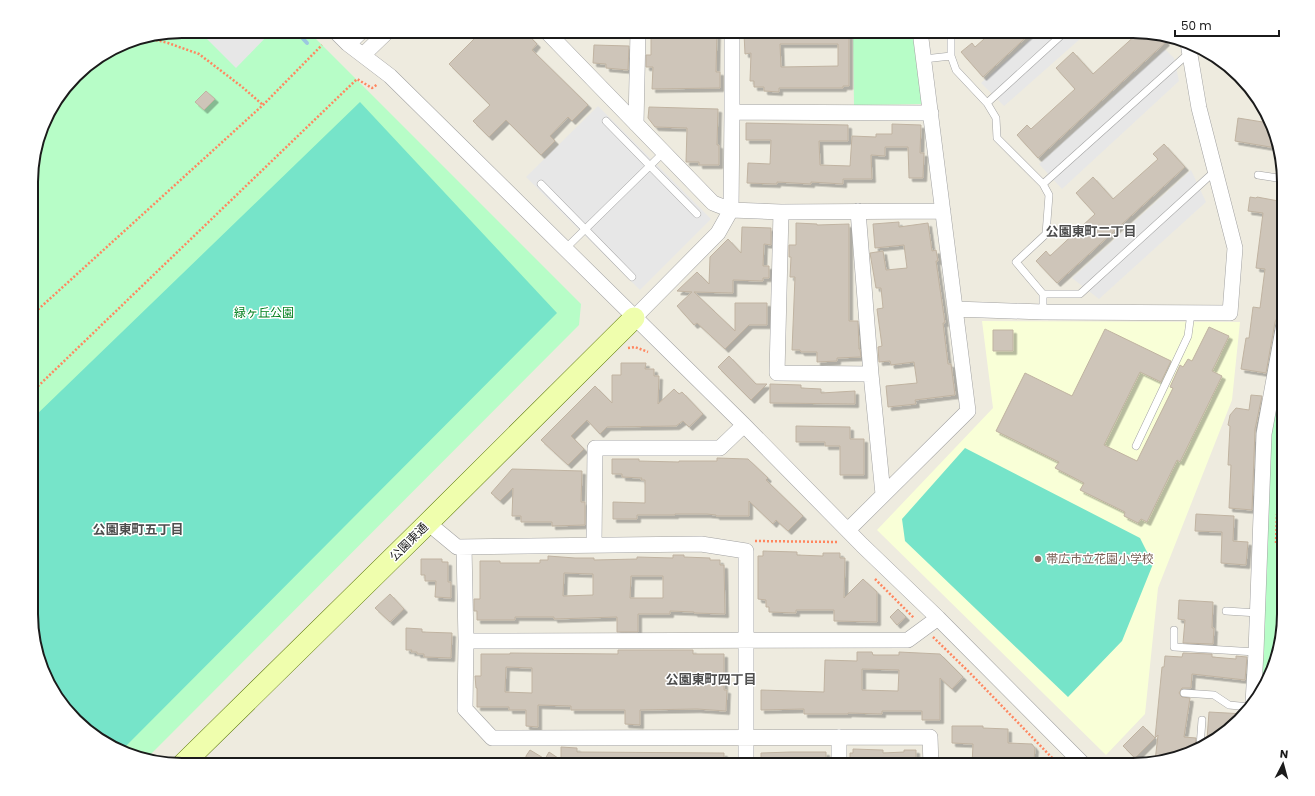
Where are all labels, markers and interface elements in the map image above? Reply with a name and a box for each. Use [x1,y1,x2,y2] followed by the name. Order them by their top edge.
[1175,12,1279,38] scale bar
[1181,17,1212,34] text: 50 m
[1045,222,1137,241] district label: 公園東町二丁目
[234,304,294,321] park label: 緑ヶ丘公園
[386,519,432,565] street label: 公園東通
[92,520,184,539] district label: 公園東町五丁目
[1046,550,1154,567] place label: 帯広市立花園小学校
[1033,554,1043,564] marker: 帯広市立花園小学校
[665,670,757,689] district label: 公園東町四丁目
[1263,744,1303,784] north arrow
[1279,746,1289,762] text: N

